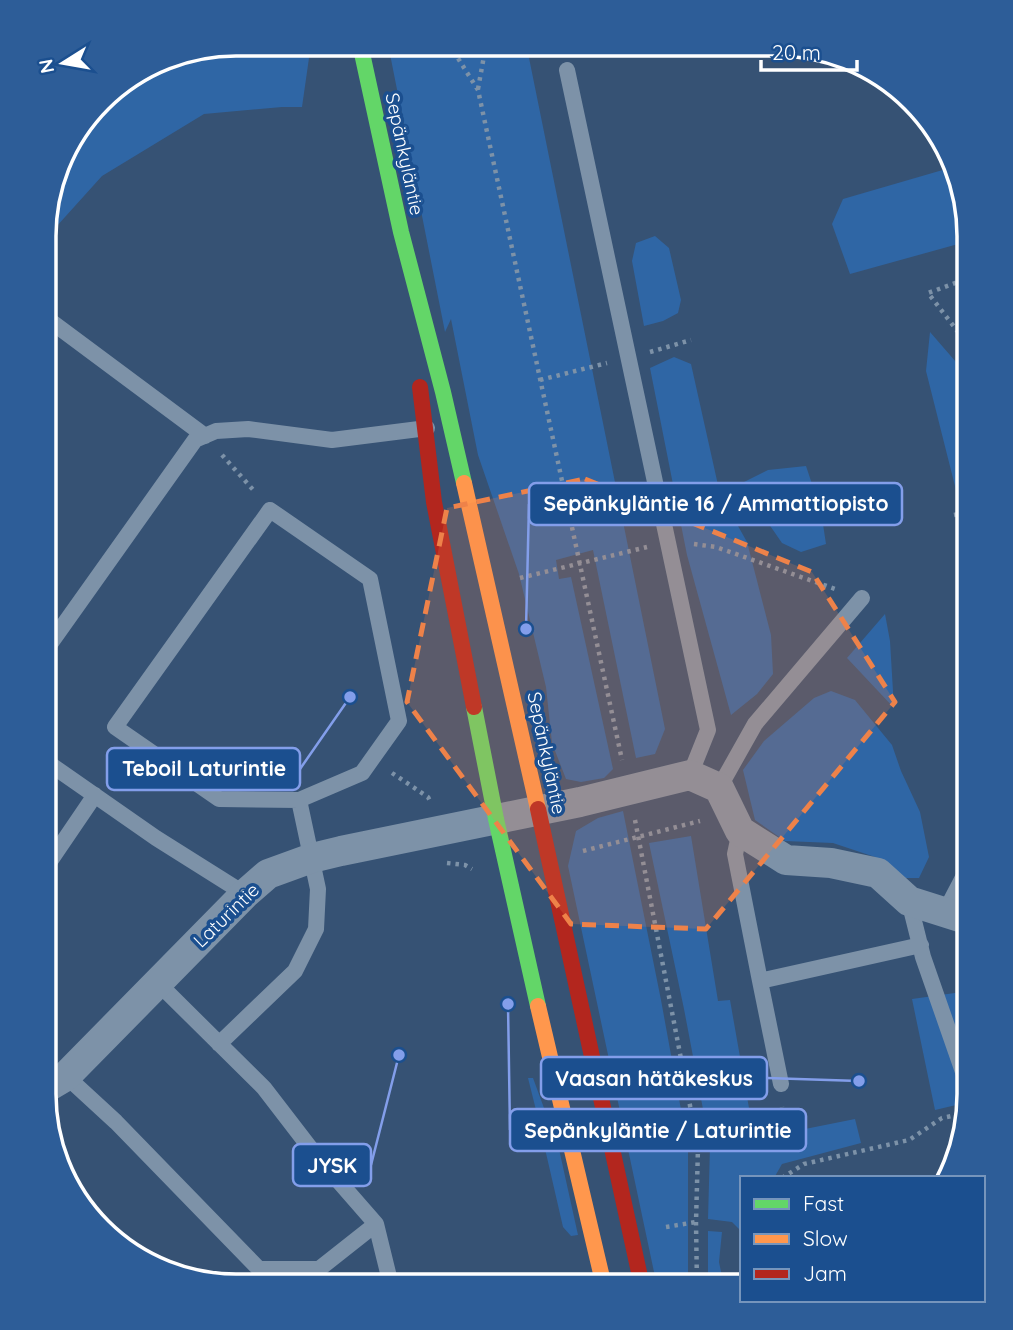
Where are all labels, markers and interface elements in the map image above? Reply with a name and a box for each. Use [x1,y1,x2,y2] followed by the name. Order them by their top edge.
[28,28,98,98] north arrow
[761,28,857,72] scale bar
[772,39,821,65] text: 20 m
[33,57,59,75] text: N
[380,91,430,217] street label: Sepänkyläntie
[529,483,902,525] callout: Sepänkyläntie 16 / Ammattiopisto
[543,490,889,516] text: Sepänkyläntie 16 / Ammattiopisto
[522,690,572,816] street label: Sepänkyläntie
[107,748,300,790] callout: Teboil Laturintie
[122,755,286,781] text: Teboil Laturintie
[188,878,264,952] street label: Laturintie
[541,1057,767,1099] callout: Vaasan hätäkeskus
[555,1065,753,1091] text: Vaasan hätäkeskus
[510,1109,806,1151] callout: Sepänkyläntie / Laturintie
[524,1117,792,1143] text: Sepänkyläntie / Laturintie
[293,1144,371,1186] callout: JYSK
[307,1152,357,1178] text: JYSK
[740,1176,985,1302] legend
[803,1190,844,1216] text: Fast
[803,1225,848,1251] text: Slow
[803,1260,847,1286] text: Jam

